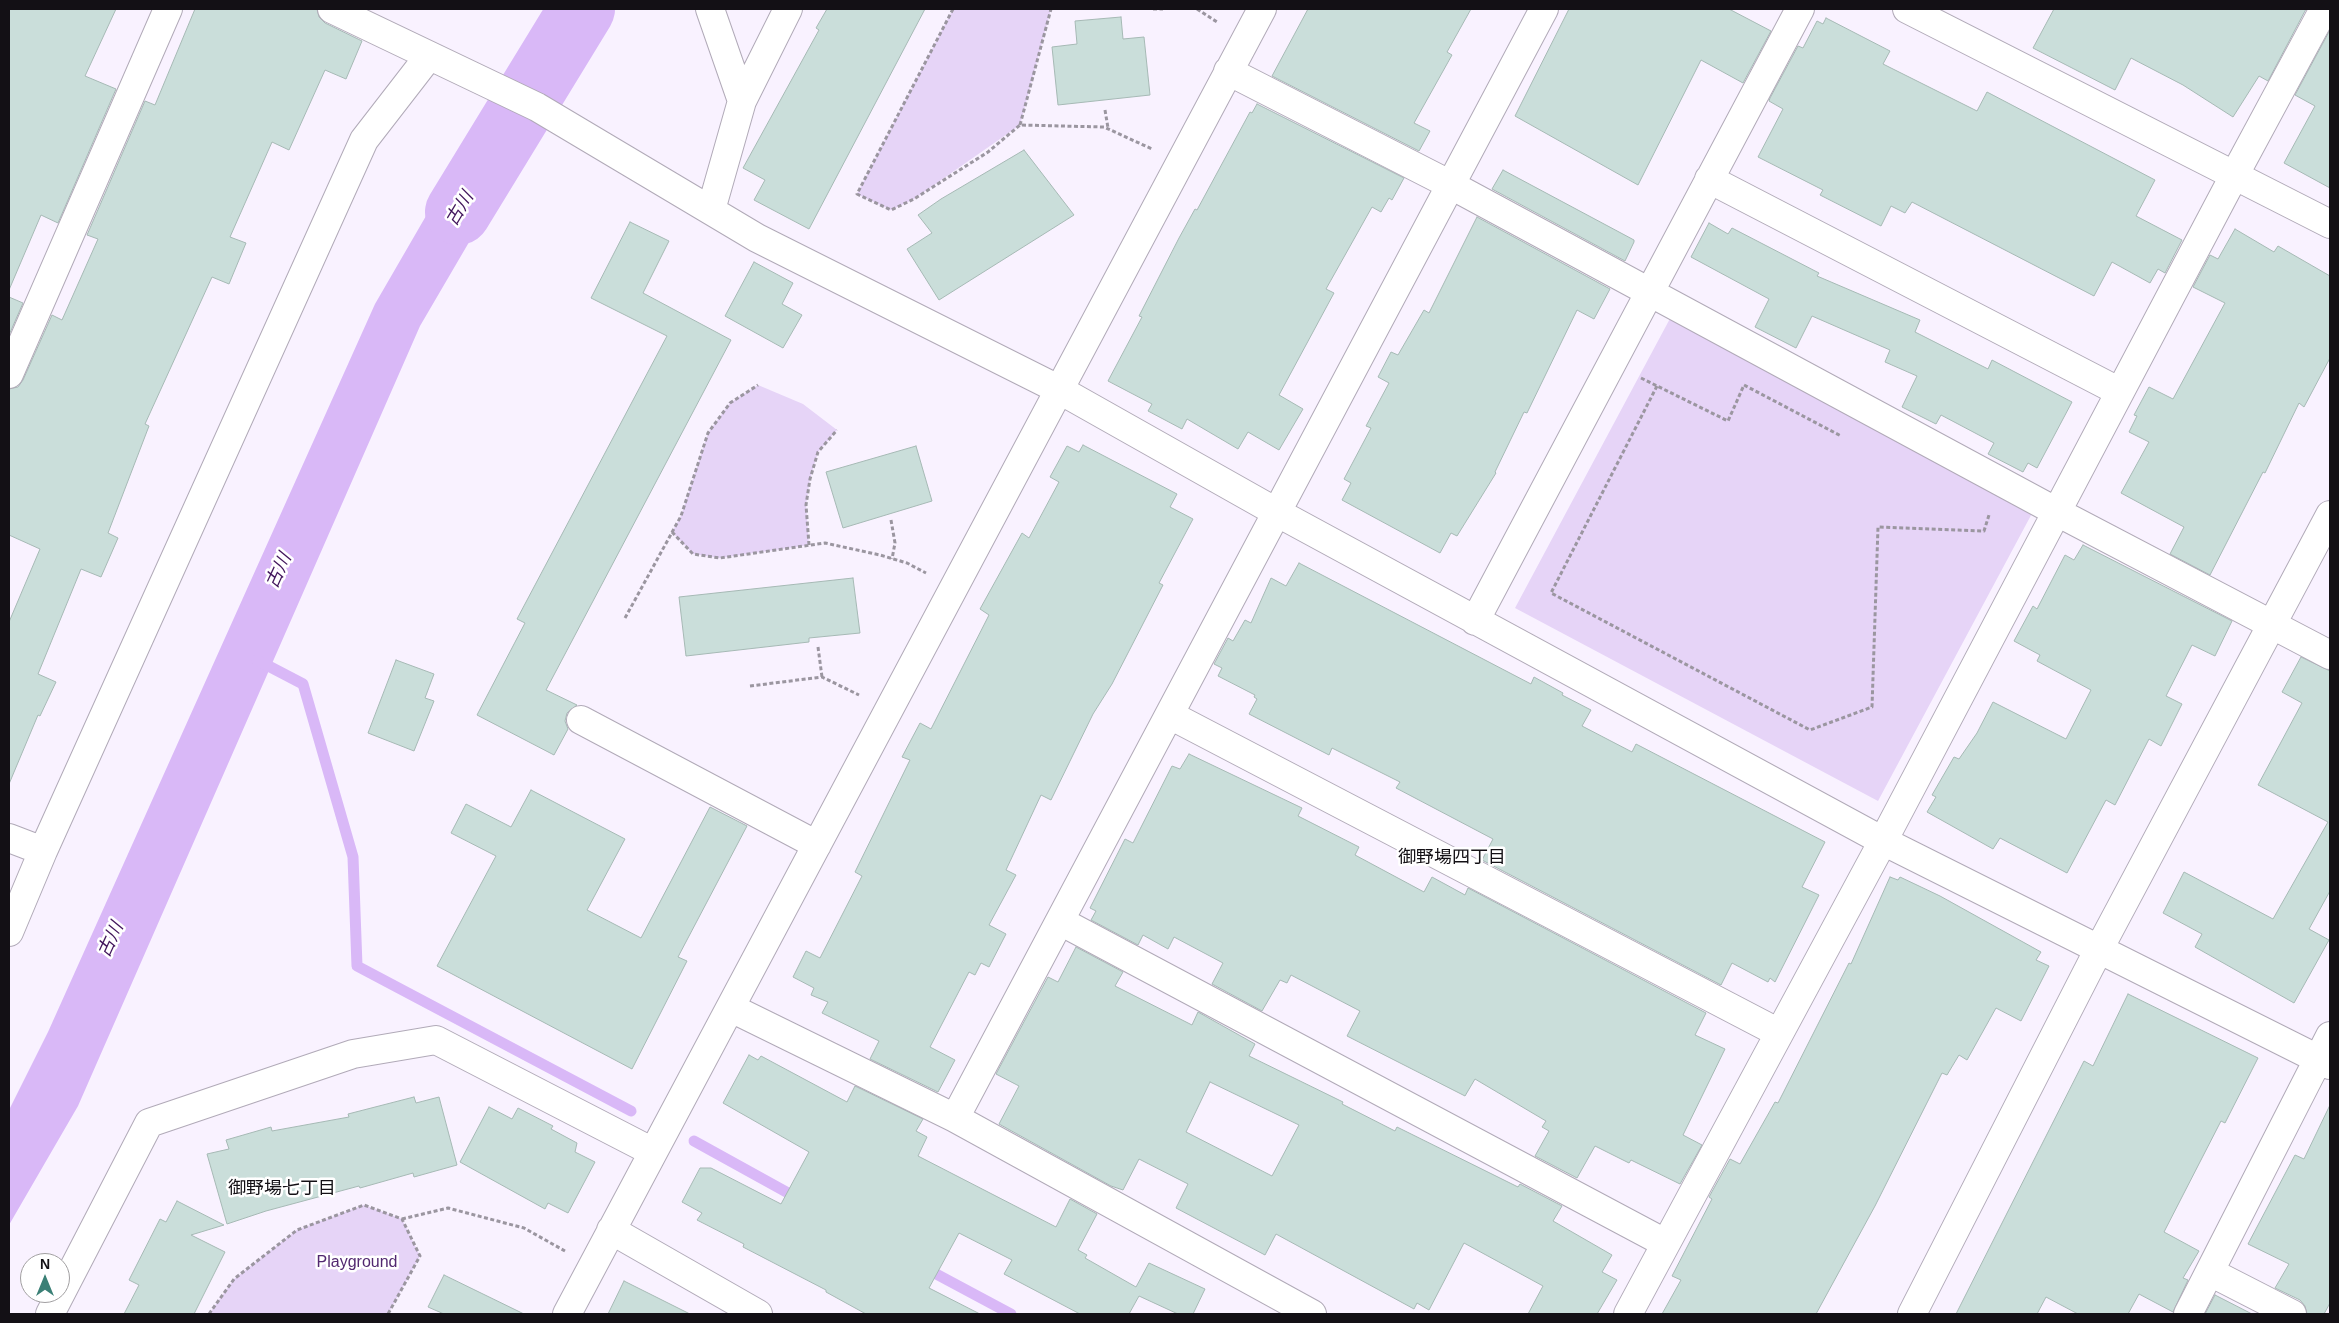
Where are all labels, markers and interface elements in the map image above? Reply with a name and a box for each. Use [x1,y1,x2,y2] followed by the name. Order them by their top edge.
[441,188,479,230] water label: 古川
[262,550,296,592] water label: 古川
[1398,847,1506,869] district label: 御野場四丁目
[94,919,128,961] water label: 古川
[228,1178,336,1200] district label: 御野場七丁目
[20,1253,70,1303] north arrow
[317,1253,397,1273] park label: Playground
[40,1256,50,1272] text: N

